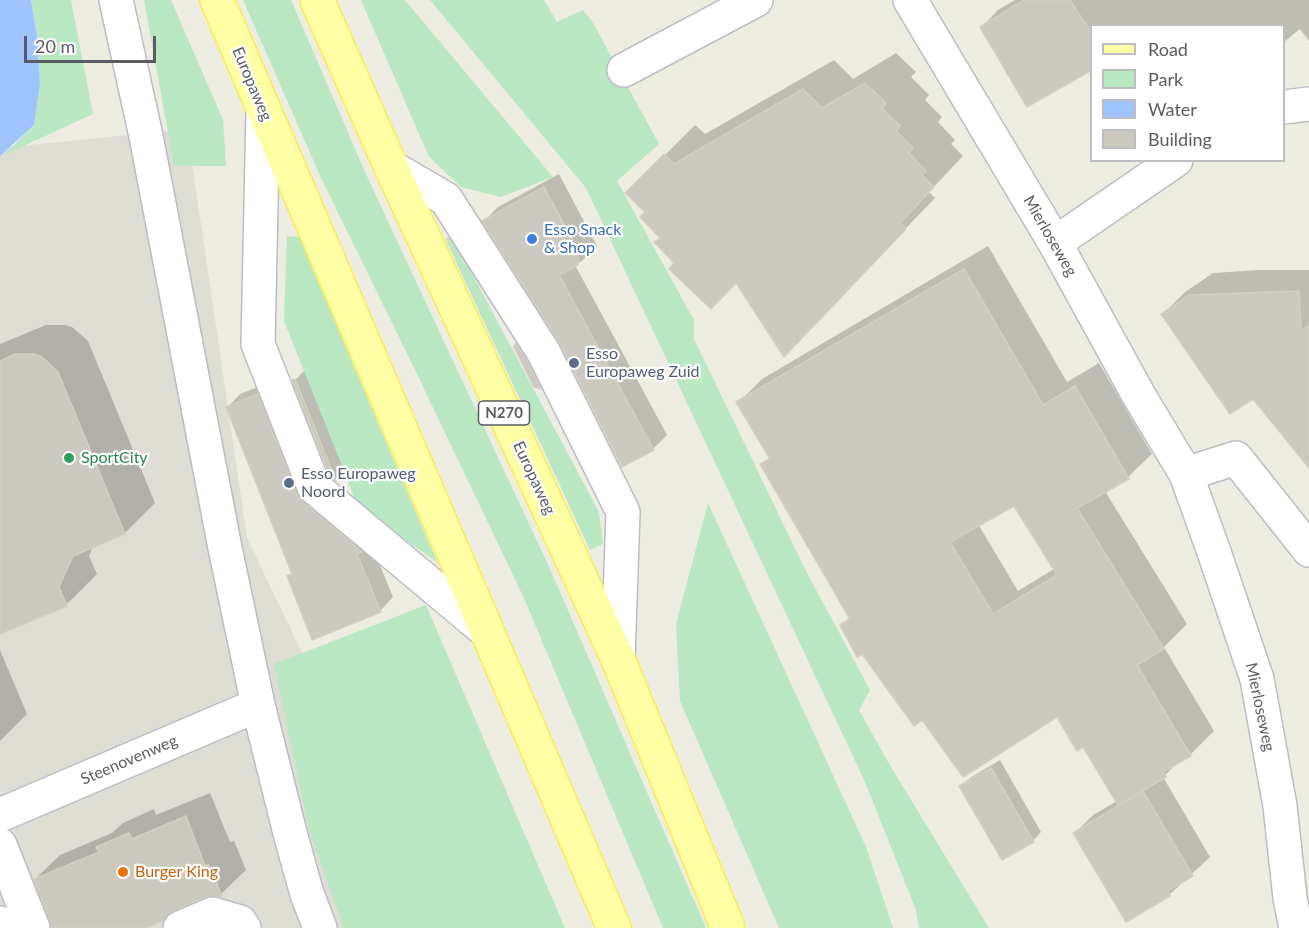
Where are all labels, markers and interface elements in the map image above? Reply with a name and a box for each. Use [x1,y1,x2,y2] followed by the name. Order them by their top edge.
[27,24,159,62] scale bar
[1090,24,1285,162] legend
[35,35,75,57] text: 20 m
[1148,38,1188,60] text: Road
[228,44,276,124] street label: Europaweg
[1148,68,1183,90] text: Park
[1148,98,1197,120] text: Water
[1148,128,1212,150] text: Building
[1019,192,1081,280] street label: Mierloseweg
[544,220,621,258] place label: Esso Snack & Shop
[525,232,539,246] marker: Esso Snack & Shop
[586,344,700,382] place label: Esso Europaweg Zuid
[567,356,581,370] marker: Esso Europaweg Zuid
[478,401,530,425] road number: N270
[509,438,559,518] street label: Europaweg
[81,448,148,468] place label: SportCity
[62,451,76,465] marker: SportCity
[301,464,416,502] place label: Esso Europaweg Noord
[282,476,296,490] marker: Esso Europaweg Noord
[1241,661,1279,753] street label: Mierloseweg
[78,731,180,789] street label: Steenovenweg
[135,862,218,882] place label: Burger King
[116,865,130,879] marker: Burger King

